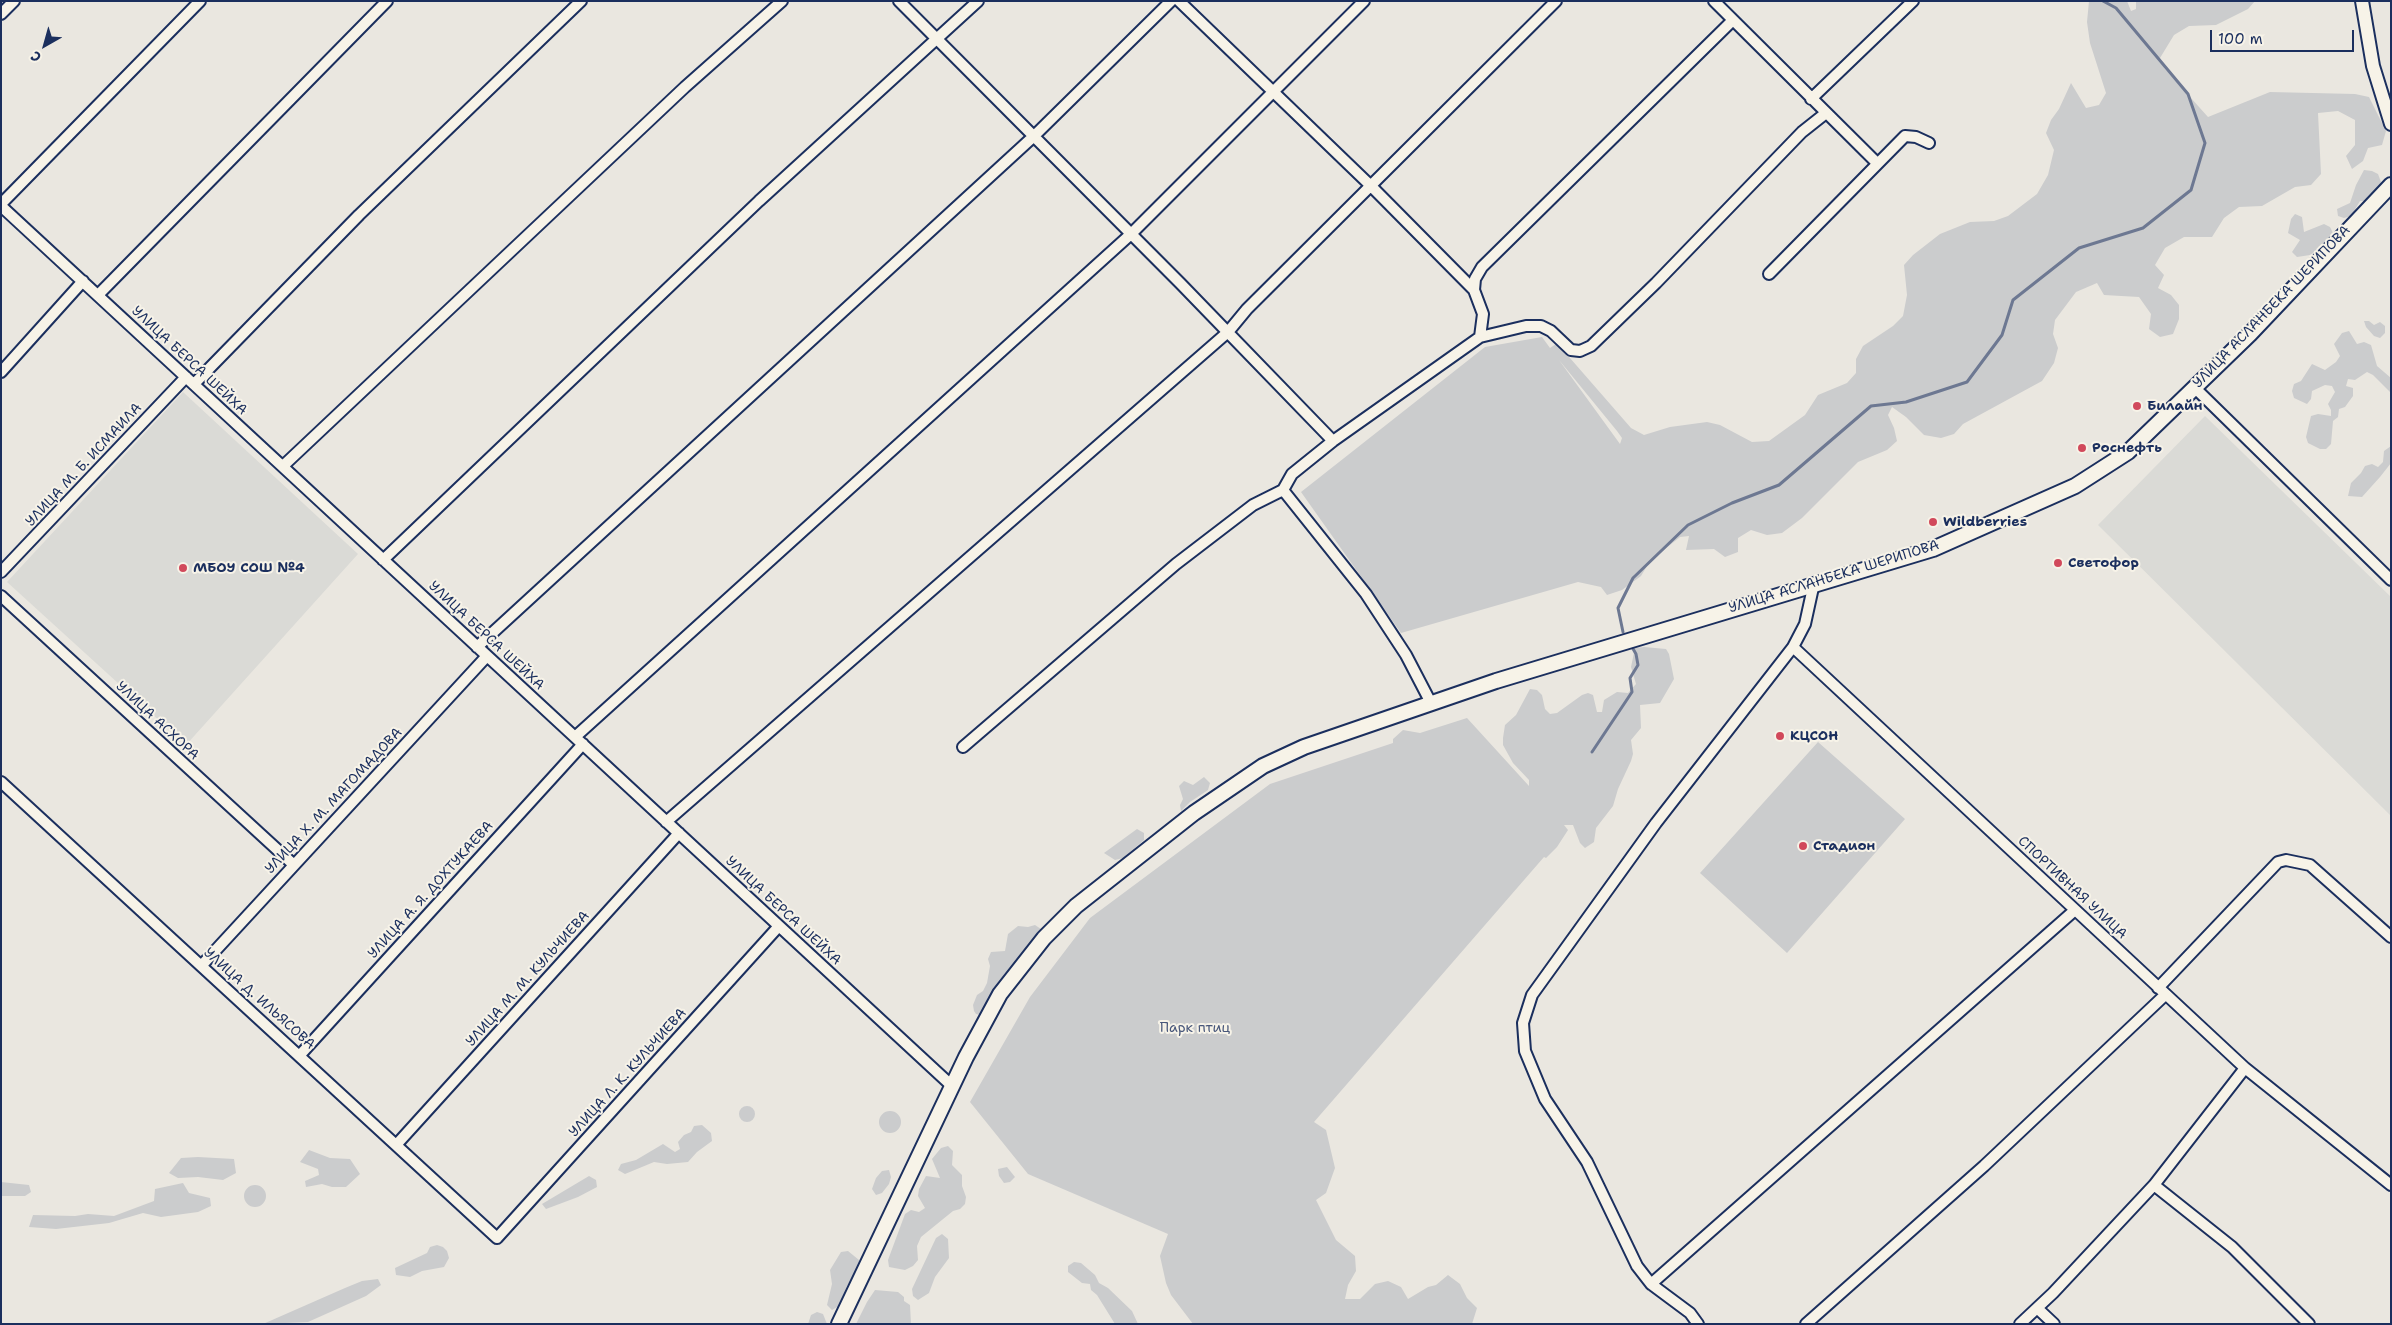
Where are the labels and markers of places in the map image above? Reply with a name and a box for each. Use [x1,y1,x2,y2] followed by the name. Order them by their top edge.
[2147,398,2203,414] place label: Билайн
[2131,400,2143,412] marker: Билайн
[2092,440,2162,456] place label: Роснефть
[2076,442,2088,454] marker: Роснефть
[1943,514,2027,530] place label: Wildberries
[1927,516,1939,528] marker: Wildberries
[2068,555,2139,571] place label: Светофор
[2052,557,2064,569] marker: Светофор
[193,560,305,576] place label: МБОУ СОШ №4
[177,562,189,574] marker: МБОУ СОШ №4
[1790,728,1838,744] place label: КЦСОН
[1774,730,1786,742] marker: КЦСОН
[1813,838,1875,854] place label: Стадион
[1797,840,1809,852] marker: Стадион

